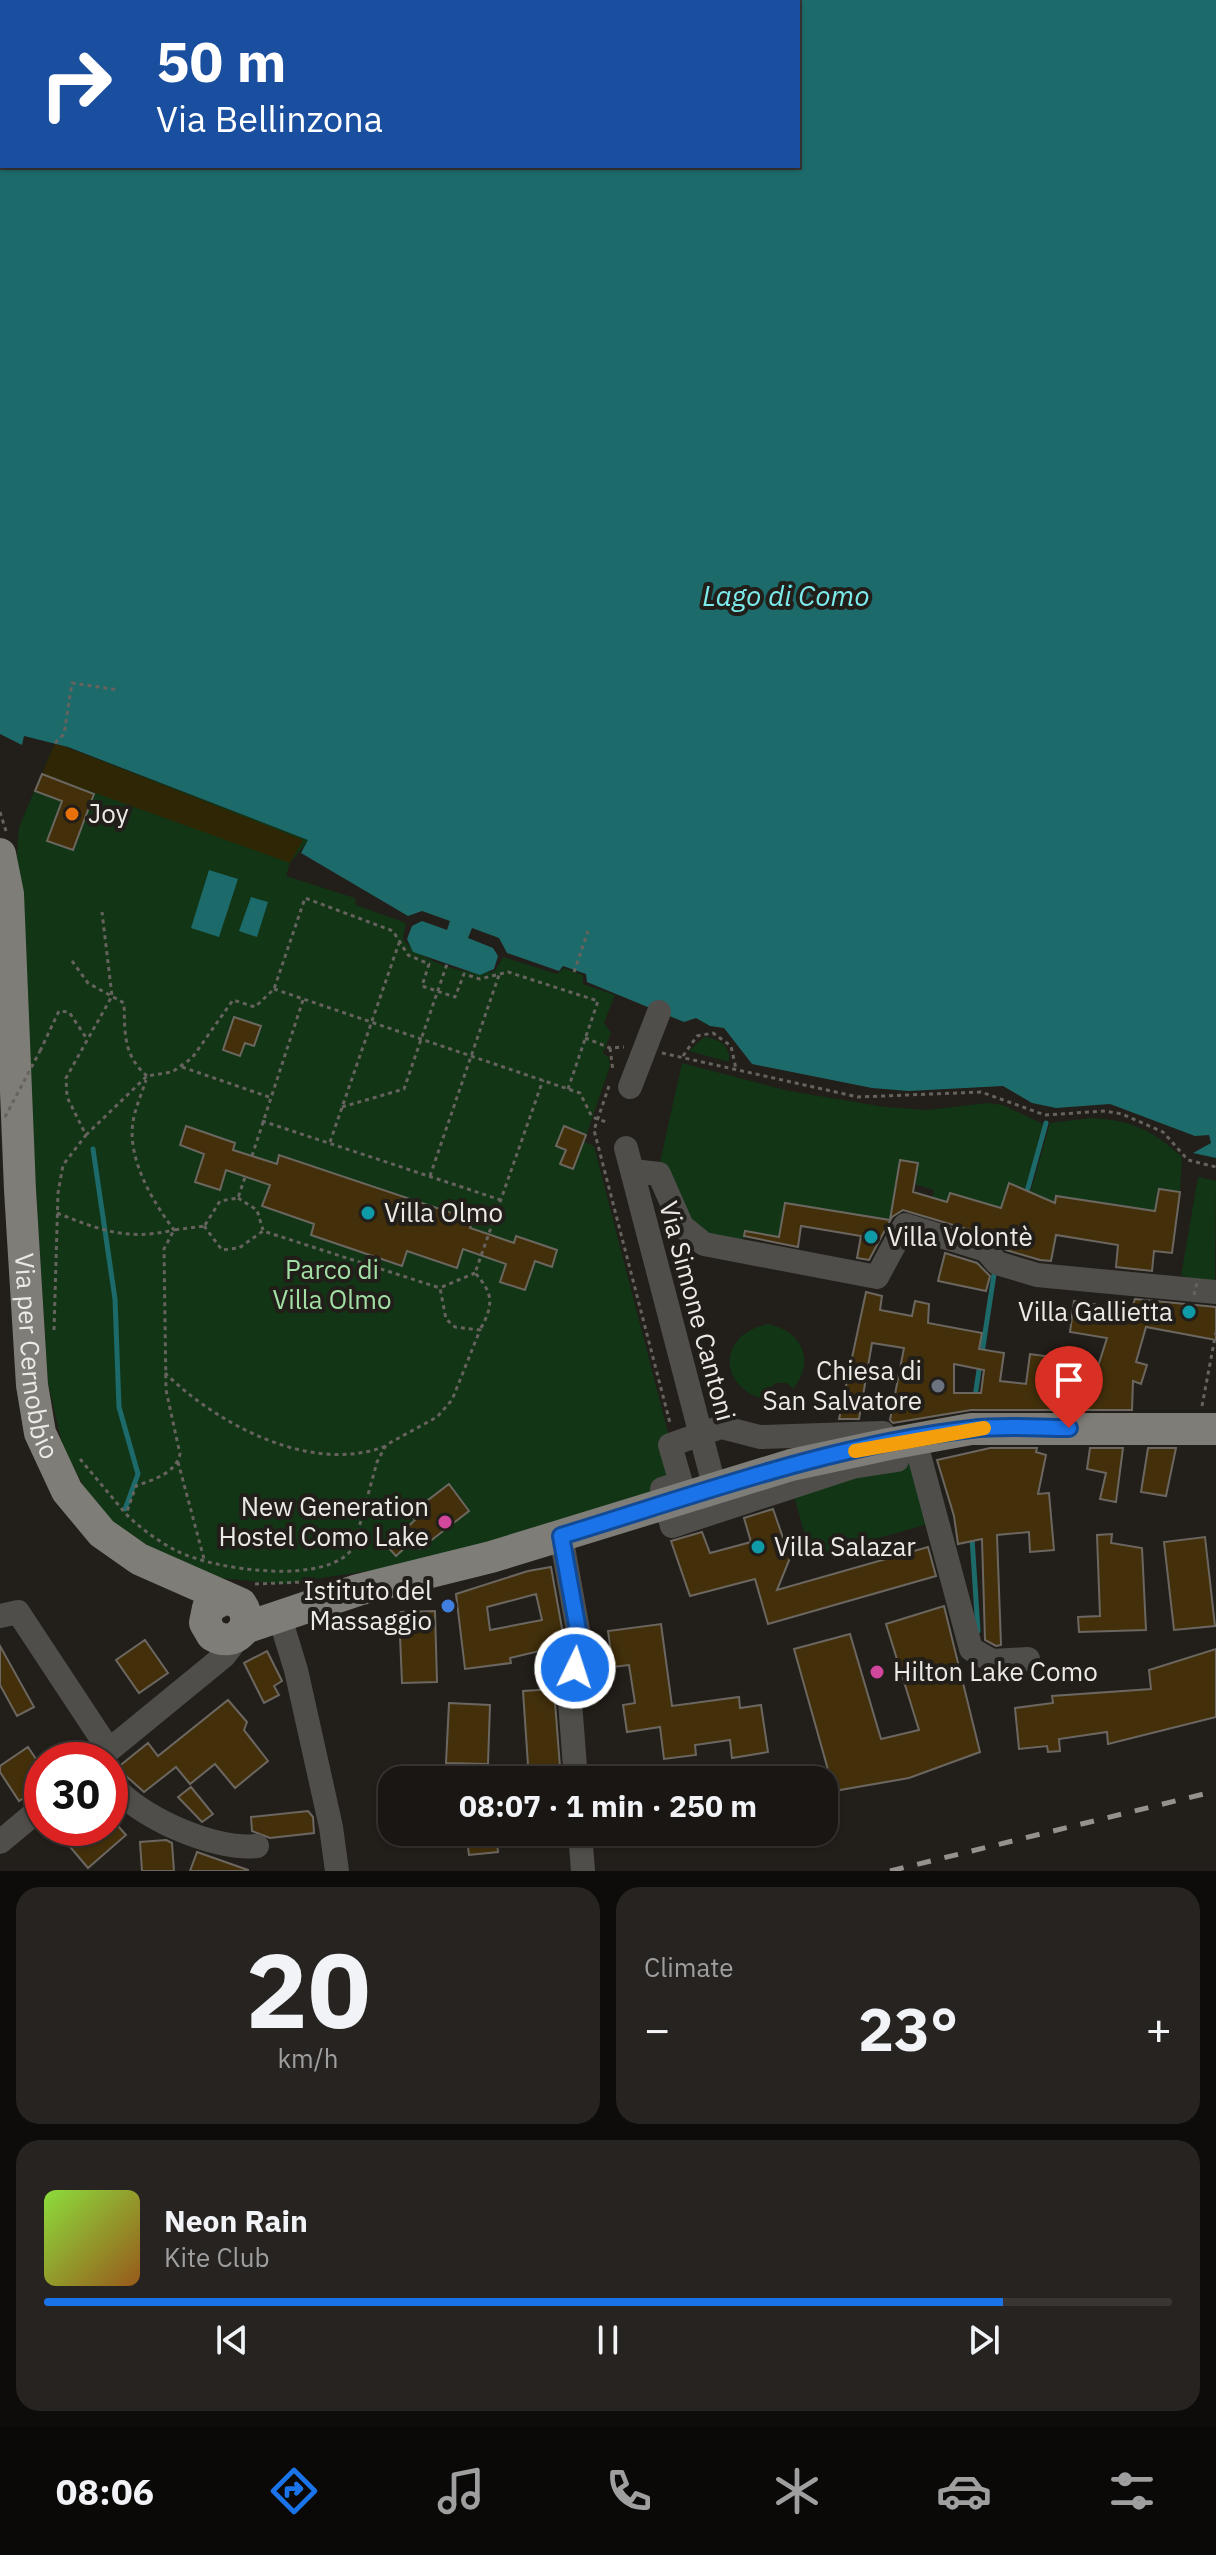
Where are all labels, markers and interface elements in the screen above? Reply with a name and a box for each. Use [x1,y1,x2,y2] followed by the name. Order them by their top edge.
[156,25,286,97] text: 50 m
[24,32,128,136] icon: right
[156,95,383,142] text: Via Bellinzona
[702,577,870,614] water label: Lago di Como
[88,796,129,830] place label: Joy
[63,805,81,823] marker: Joy
[384,1195,503,1229] place label: Villa Olmo
[652,1197,744,1424] street label: Via Simone Cantoni
[359,1204,377,1222] marker: Villa Olmo
[887,1219,1033,1253] place label: Villa Volontè
[862,1228,880,1246] marker: Villa Volontè
[8,1252,68,1464] street label: Via per Cernobbio
[272,1252,392,1316] park label: Parco di Villa Olmo
[1018,1294,1173,1328] place label: Villa Gallietta
[1180,1303,1198,1321] marker: Villa Gallietta
[1035,1346,1103,1428] pin
[763,1353,922,1417] place label: Chiesa di San Salvatore
[1047,1358,1091,1402] icon: arrive
[929,1377,947,1395] marker: Chiesa di San Salvatore
[219,1489,429,1553] place label: New Generation Hostel Como Lake
[436,1513,454,1531] marker: New Generation Hostel Como Lake
[774,1529,916,1563] place label: Villa Salazar
[749,1538,767,1556] marker: Villa Salazar
[303,1573,432,1637] place label: Istituto del Massaggio
[439,1597,457,1615] marker: Istituto del Massaggio
[533,1626,617,1710] position arrow
[893,1654,1098,1688] place label: Hilton Lake Como
[868,1663,886,1681] marker: Hilton Lake Como
[24,1742,128,1846] speed limit sign: 30
[459,1786,757,1825] text: 08:07 · 1 min · 250 m
[246,1921,370,2057] text: 20
[644,1950,734,1984] text: Climate
[858,1989,958,2068] text: 23°
[644,2000,670,2057] text: −
[1146,2000,1172,2057] text: +
[277,2041,339,2075] text: km/h
[164,2201,308,2240] text: Neon Rain
[164,2240,269,2274] text: Kite Club
[210,2318,254,2362] icon: previous
[586,2318,630,2362] icon: pause
[962,2318,1006,2362] icon: next
[266,2463,322,2519] icon: directions
[433,2463,489,2519] icon: music
[601,2463,657,2519] icon: phone
[769,2463,825,2519] icon: climate
[936,2463,992,2519] icon: car
[1104,2463,1160,2519] icon: filters
[56,2468,154,2515] text: 08:06

